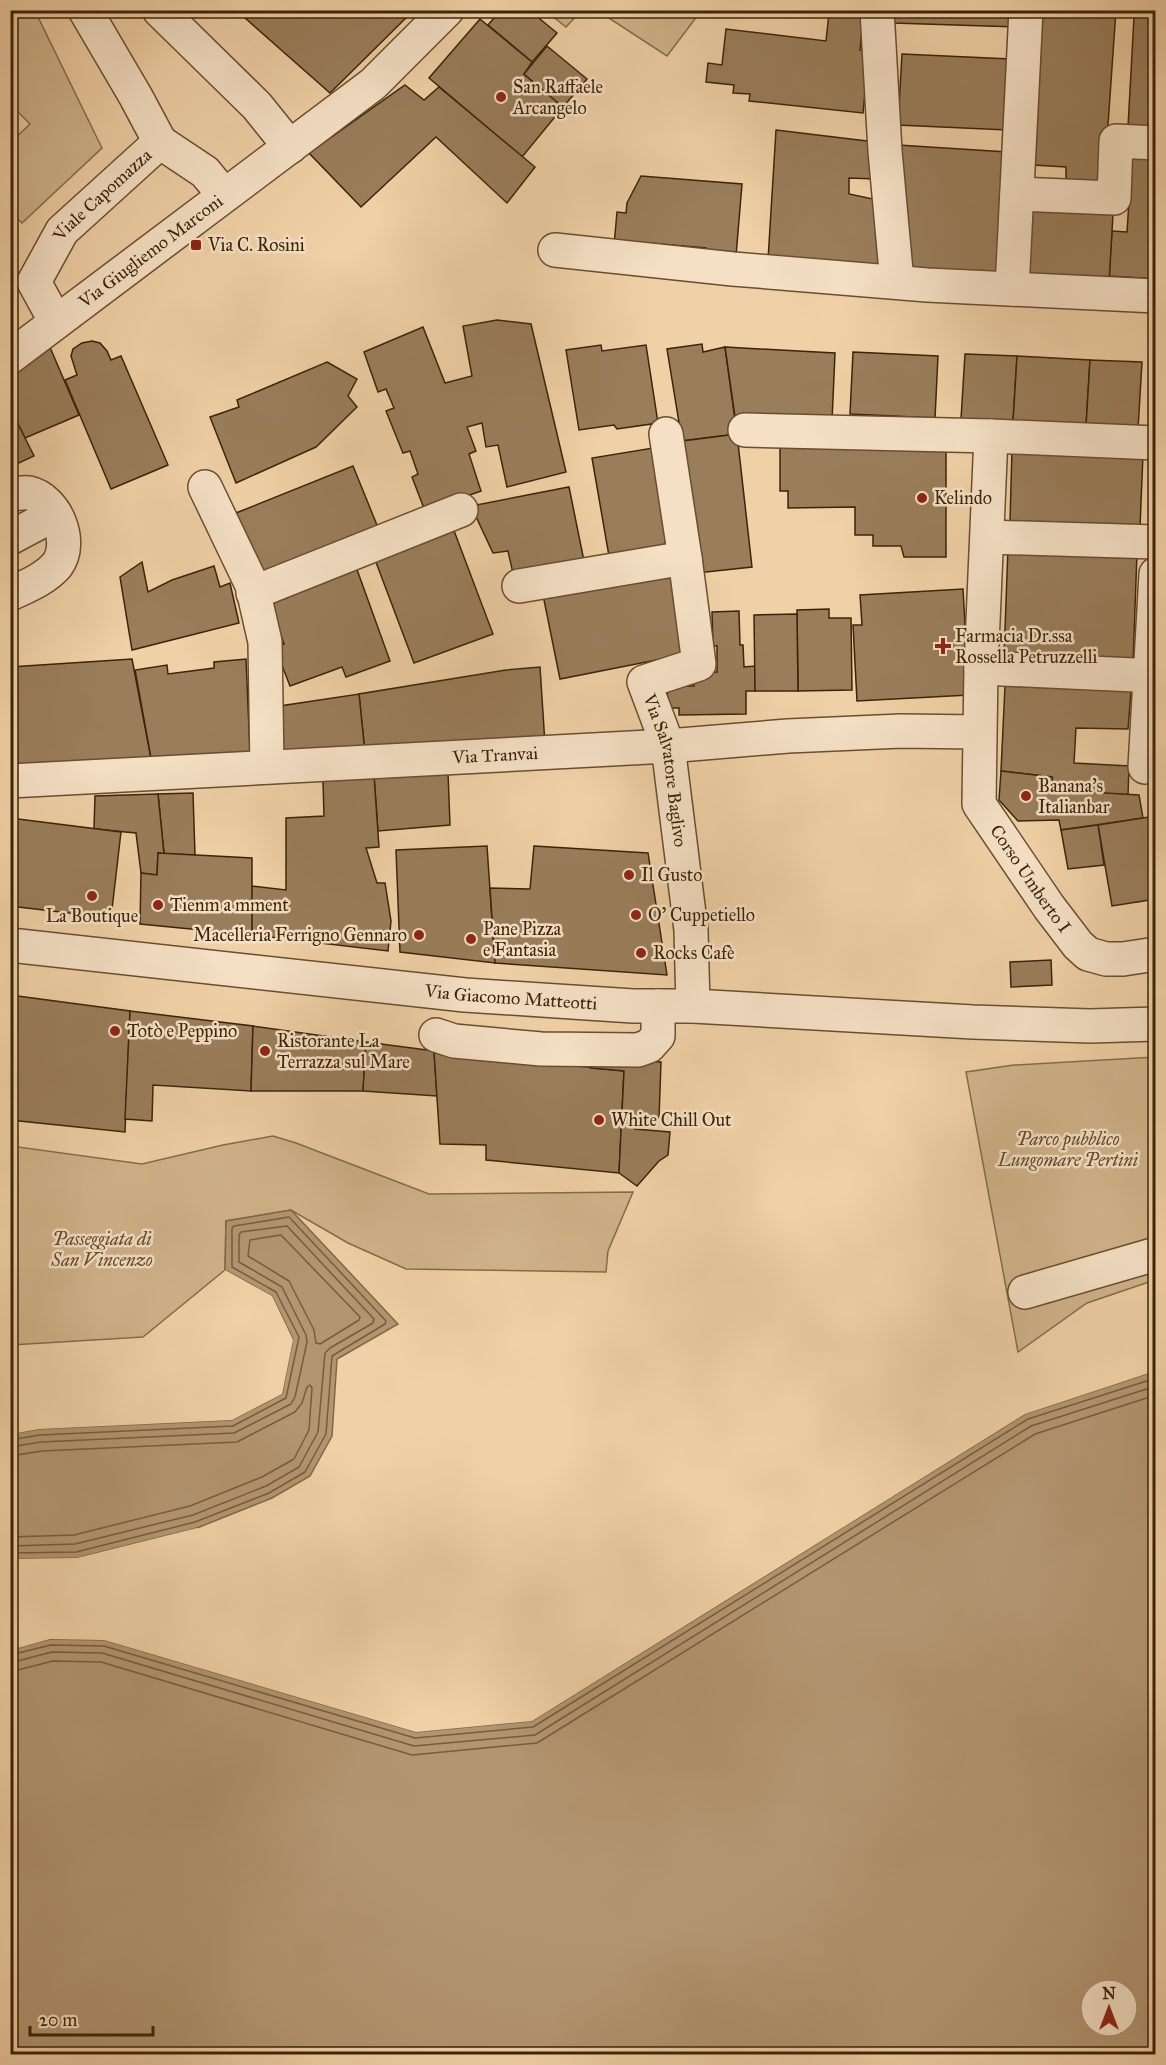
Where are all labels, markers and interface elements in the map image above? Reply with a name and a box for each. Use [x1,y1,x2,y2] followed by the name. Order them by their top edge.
[512,76,603,120] place label: San Raffaele Arcangelo
[494,90,508,104] marker: San Raffaele Arcangelo
[48,144,157,245] street label: Viale Capomazza
[73,190,227,313] street label: Via Giugliemo Marconi
[207,234,305,256] place label: Via C. Rosini
[189,238,203,252] marker: Via C. Rosini
[934,487,992,509] place label: Kelindo
[915,491,929,505] marker: Kelindo
[955,625,1098,668] place label: Farmacia Dr.ssa Rossella Petruzzelli
[936,639,950,653] marker: Farmacia Dr.ssa Rossella Petruzzelli
[638,690,692,848] street label: Via Salvatore Baglivo
[451,742,539,769] street label: Via Tranvai
[1038,775,1110,818] place label: Banana's Italianbar
[1019,789,1033,803] marker: Banana's Italianbar
[985,820,1076,938] street label: Corso Umberto I
[641,864,702,886] place label: Il Gusto
[622,868,636,882] marker: Il Gusto
[85,889,99,903] marker: La Boutique
[170,894,289,916] place label: Tienm a mment
[151,898,165,912] marker: Tienm a mment
[648,904,755,926] place label: O' Cuppetiello
[46,905,138,928] place label: La Boutique
[629,908,643,922] marker: O' Cuppetiello
[483,918,562,961] place label: Pane Pizza e Fantasia
[193,924,407,947] place label: Macelleria Ferrigno Gennaro
[412,928,426,942] marker: Macelleria Ferrigno Gennaro
[464,932,478,946] marker: Pane Pizza e Fantasia
[653,942,734,964] place label: Rocks Cafè
[634,946,648,960] marker: Rocks Cafè
[423,980,598,1015] street label: Via Giacomo Matteotti
[127,1020,237,1042] place label: Totò e Peppino
[108,1024,122,1038] marker: Totò e Peppino
[277,1030,410,1073] place label: Ristorante La Terrazza sul Mare
[258,1044,272,1058] marker: Ristorante La Terrazza sul Mare
[611,1109,732,1131] place label: White Chill Out
[592,1113,606,1127] marker: White Chill Out
[997,1128,1138,1171] park label: Parco pubblico Lungomare Pertini
[50,1228,153,1271] park label: Passeggiata di San Vincenzo
[1079,1978,1139,2038] north arrow
[1102,1984,1116,2003] text: N
[30,1999,153,2037] scale bar
[39,2009,77,2031] text: 20 m

